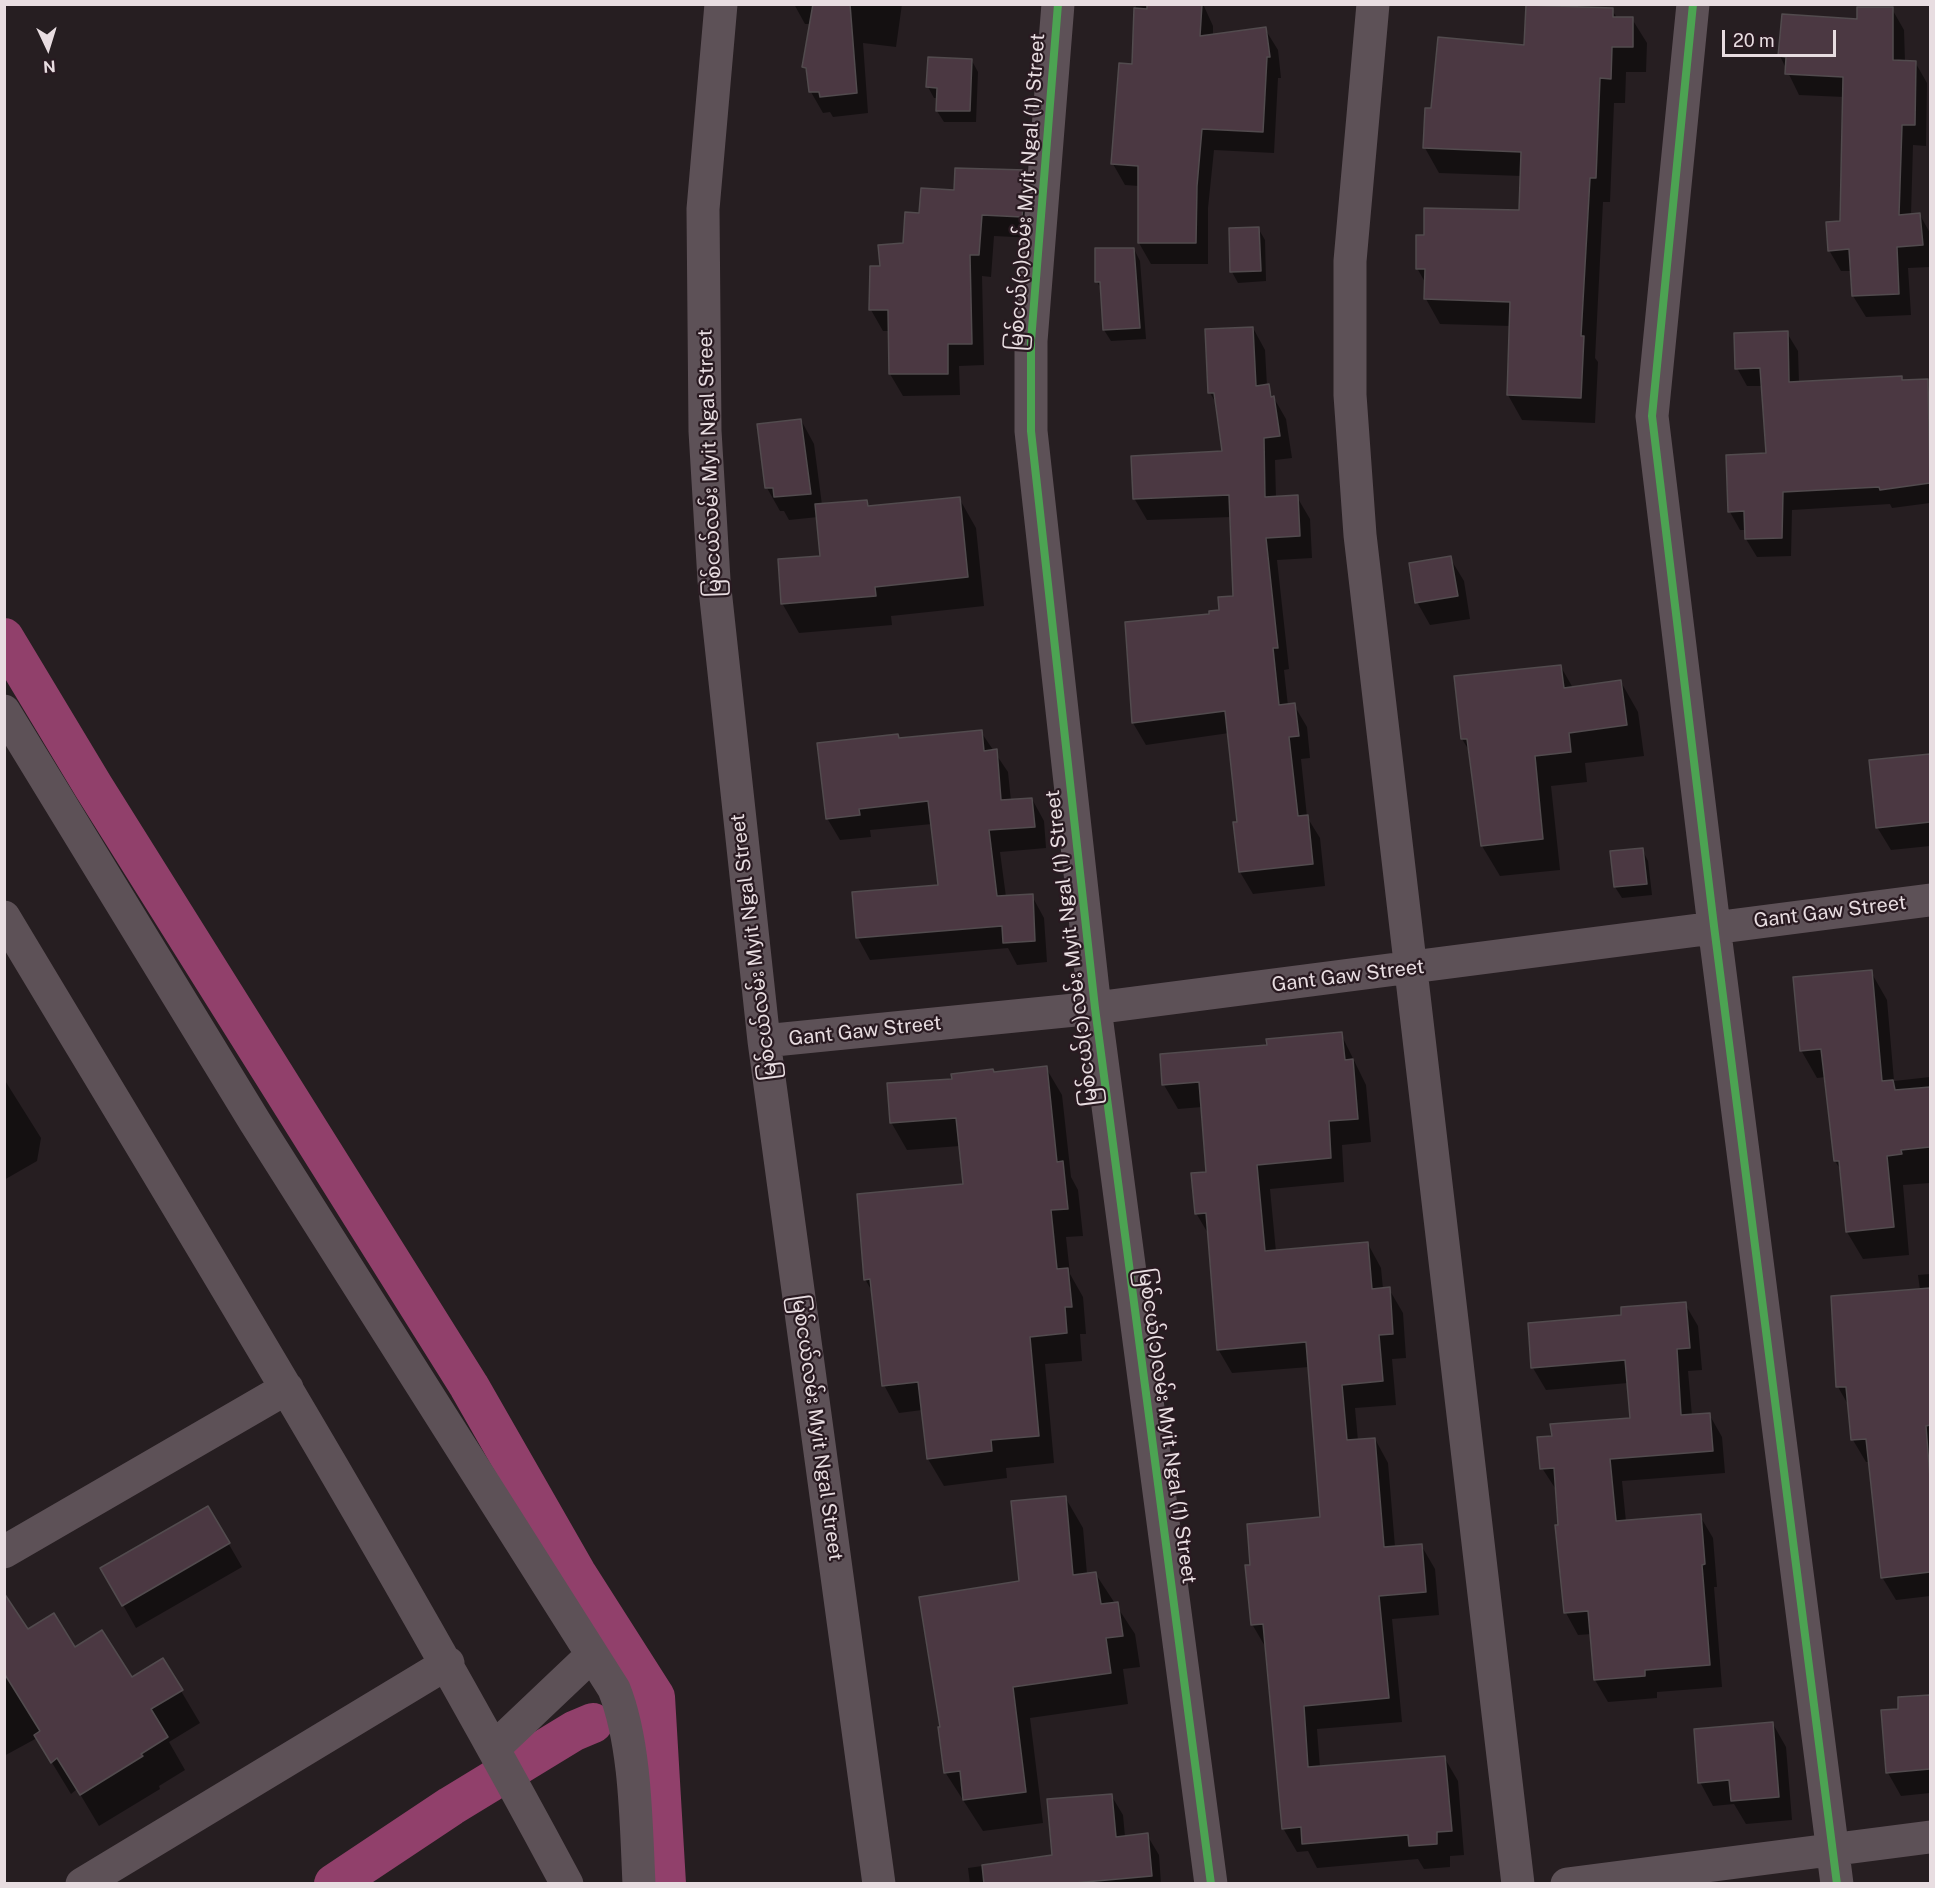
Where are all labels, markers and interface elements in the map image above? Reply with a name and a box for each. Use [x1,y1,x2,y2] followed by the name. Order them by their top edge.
[18,18,78,78] north arrow
[1725,18,1839,56] scale bar
[1733,30,1775,51] text: 20 m
[1004,32,1050,352] street label: မြစ်ငယ်(၁)လမ်း Myit Ngal (1) Street
[42,57,56,76] text: N
[693,328,727,598] street label: မြစ်ငယ်လမ်း Myit Ngal Street
[1041,789,1103,1107] street label: မြစ်ငယ်(၁)လမ်း Myit Ngal (1) Street
[726,812,782,1082] street label: မြစ်ငယ်လမ်း Myit Ngal Street
[1752,891,1908,933] street label: Gant Gaw Street
[1270,955,1426,997] street label: Gant Gaw Street
[787,1011,943,1051] street label: Gant Gaw Street
[1133,1267,1201,1585] street label: မြစ်ငယ်(၁)လမ်း Myit Ngal (1) Street
[786,1293,848,1563] street label: မြစ်ငယ်လမ်း Myit Ngal Street

